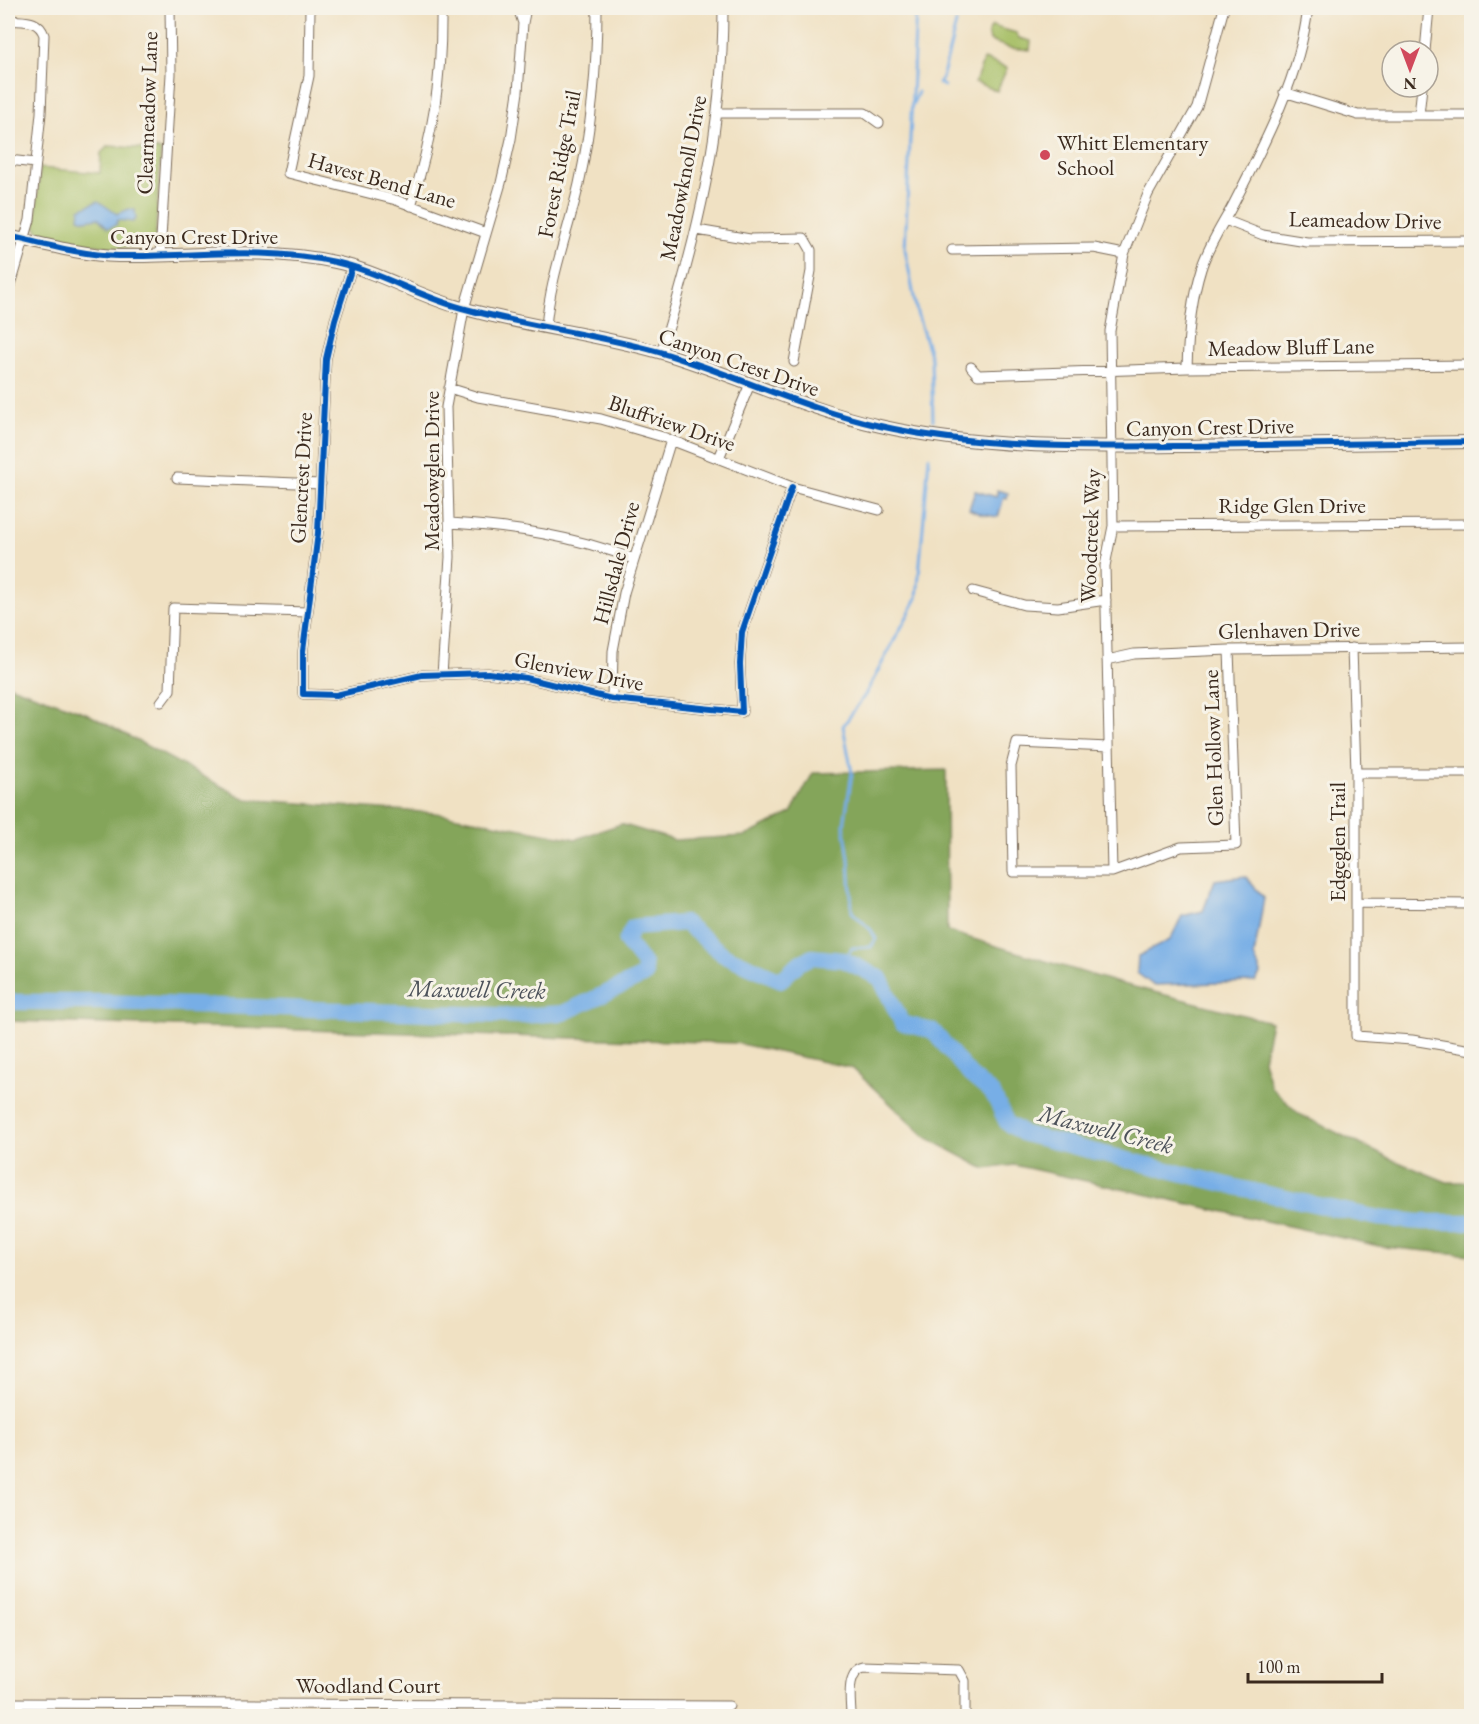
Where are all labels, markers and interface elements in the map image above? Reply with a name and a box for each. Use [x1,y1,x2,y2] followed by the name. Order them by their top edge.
[130,31,164,195] street label: Clearmeadow Lane
[1380,39,1440,99] north arrow
[1403,73,1416,94] text: N
[530,88,588,240] street label: Forest Ridge Trail
[653,92,713,263] street label: Meadowknoll Drive
[1057,128,1209,182] place label: Whitt Elementary School
[305,145,460,215] street label: Havest Bend Lane
[1038,148,1052,162] marker: Whitt Elementary School
[1288,204,1442,236] street label: Leameadow Drive
[110,222,278,251] street label: Canyon Crest Drive
[655,321,824,403] street label: Canyon Crest Drive
[1207,331,1375,363] street label: Meadow Bluff Lane
[605,388,740,458] street label: Bluffview Drive
[417,391,446,551] street label: Meadowglen Drive
[283,411,319,544] street label: Glencrest Drive
[1126,411,1295,443] street label: Canyon Crest Drive
[1073,468,1107,604] street label: Woodcreek Way
[1218,491,1366,520] street label: Ridge Glen Drive
[586,498,646,628] street label: Hillsdale Drive
[1218,614,1361,646] street label: Glenhaven Drive
[512,644,646,698] street label: Glenview Drive
[1196,669,1230,827] street label: Glen Hollow Lane
[1323,782,1352,902] street label: Edgeglen Trail
[406,972,546,1006] water label: Maxwell Creek
[1033,1097,1177,1161] water label: Maxwell Creek
[1248,1646,1382,1684] scale bar
[1257,1655,1301,1678] text: 100 m
[296,1671,440,1700] street label: Woodland Court

